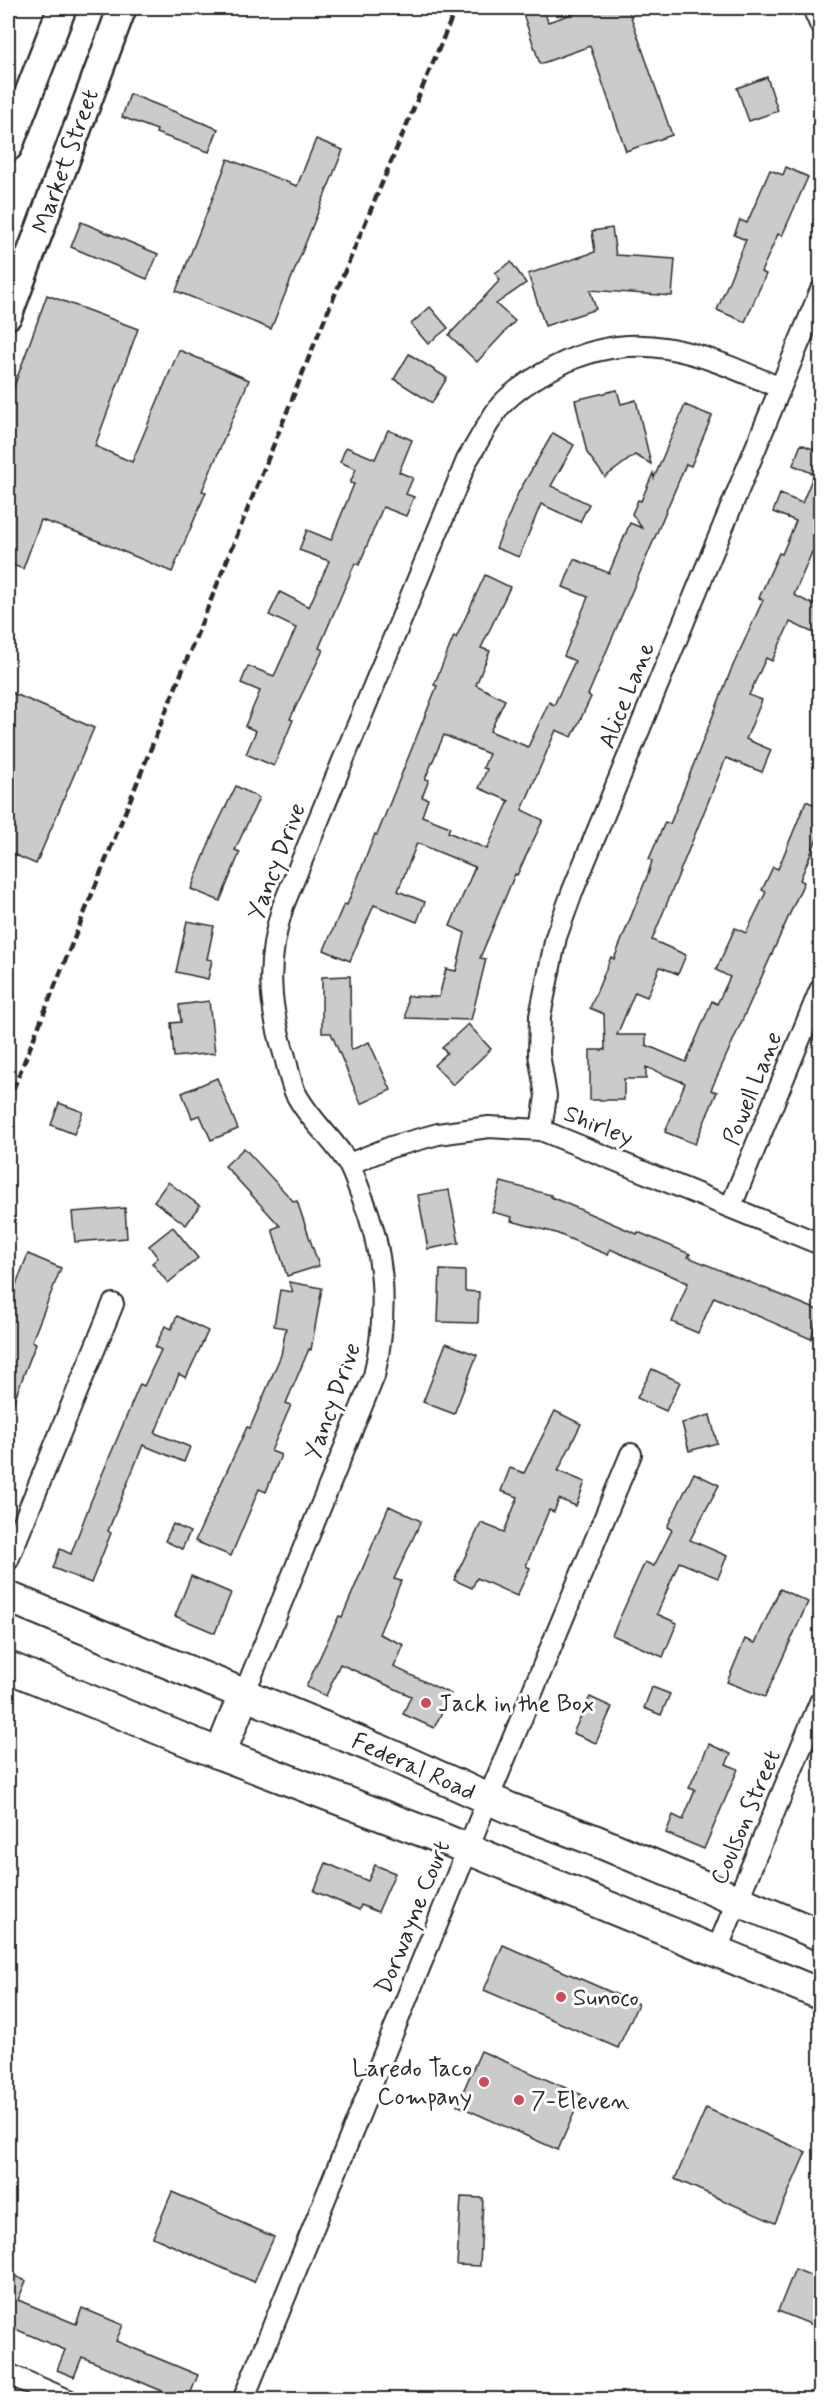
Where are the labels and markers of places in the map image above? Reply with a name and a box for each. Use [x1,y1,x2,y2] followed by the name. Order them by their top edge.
[438,1689,594,1720] place label: Jack in the Box
[419,1696,433,1710] marker: Jack in the Box
[573,1983,639,2014] place label: Sunoco
[554,1990,568,2004] marker: Sunoco
[352,2054,472,2113] place label: Laredo Taco Company
[477,2075,491,2089] marker: Laredo Taco Company
[531,2086,630,2117] place label: 7-Eleven
[512,2093,526,2107] marker: 7-Eleven

